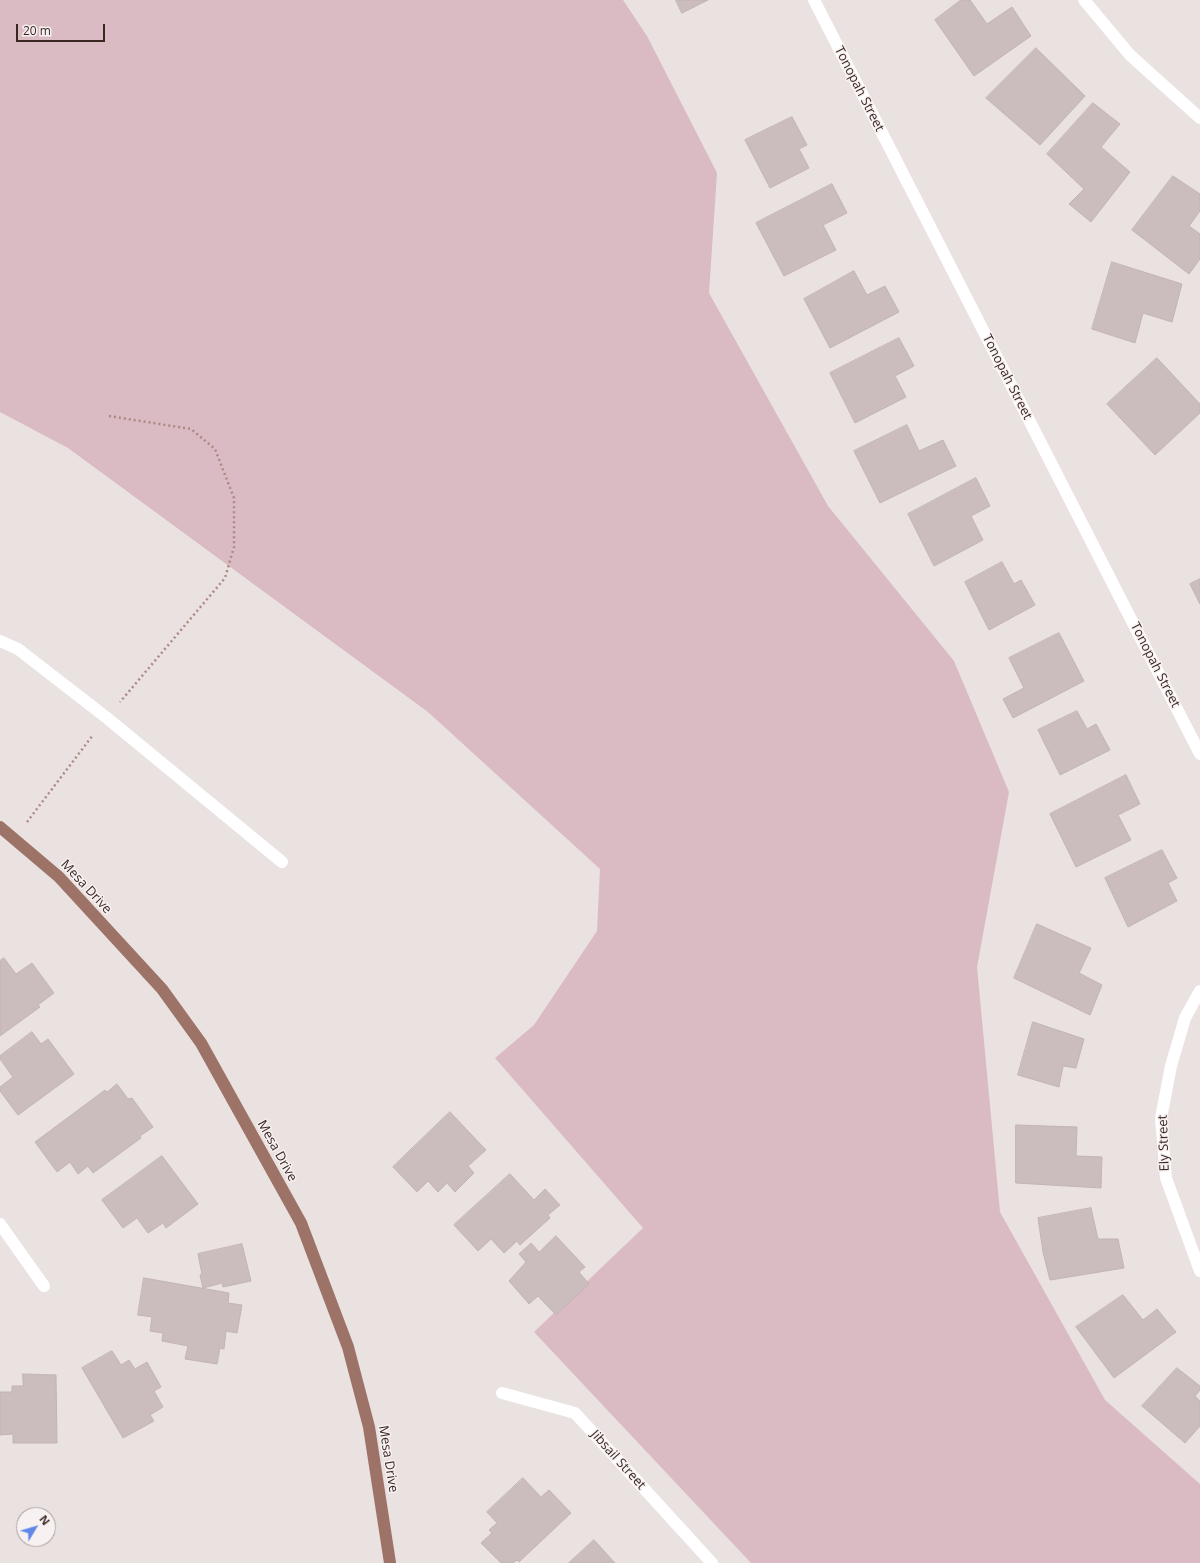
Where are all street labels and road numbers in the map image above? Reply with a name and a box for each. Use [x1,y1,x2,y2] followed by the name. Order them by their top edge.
[831,44,887,134] street label: Tonopah Street
[979,332,1035,422] street label: Tonopah Street
[1127,620,1183,710] street label: Tonopah Street
[57,857,115,917] street label: Mesa Drive
[1155,1114,1173,1172] street label: Ely Street
[254,1118,300,1184] street label: Mesa Drive
[375,1424,401,1494] street label: Mesa Drive
[587,1427,649,1493] street label: Jibsail Street

